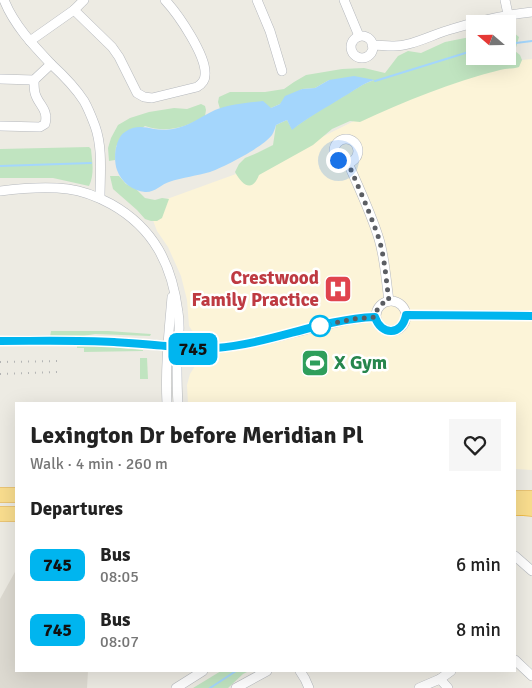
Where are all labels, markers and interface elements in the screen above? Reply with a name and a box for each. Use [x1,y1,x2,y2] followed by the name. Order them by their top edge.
[466,15,516,65] north arrow
[466,15,516,65] map controls
[326,148,351,173] your location
[191,266,319,312] place label: Crestwood Family Practice
[323,274,353,304] hospital icon: Crestwood Family Practice
[309,315,331,337] unlabelled marker
[164,333,222,365] line badge: 745
[178,338,208,360] text: 745
[300,348,330,378] sports icon: X Gym
[334,351,387,375] place label: X Gym
[449,419,501,471] button: heart
[30,420,363,450] text: Lexington Dr before Meridian Pl
[30,454,168,474] text: Walk · 4 min · 260 m
[30,497,123,521] text: Departures
[100,543,131,567] text: Bus
[456,553,501,577] text: 6 min
[43,554,72,576] text: 745
[100,567,139,587] text: 08:05
[100,608,131,632] text: Bus
[456,618,501,642] text: 8 min
[43,619,72,641] text: 745
[100,632,139,652] text: 08:07

